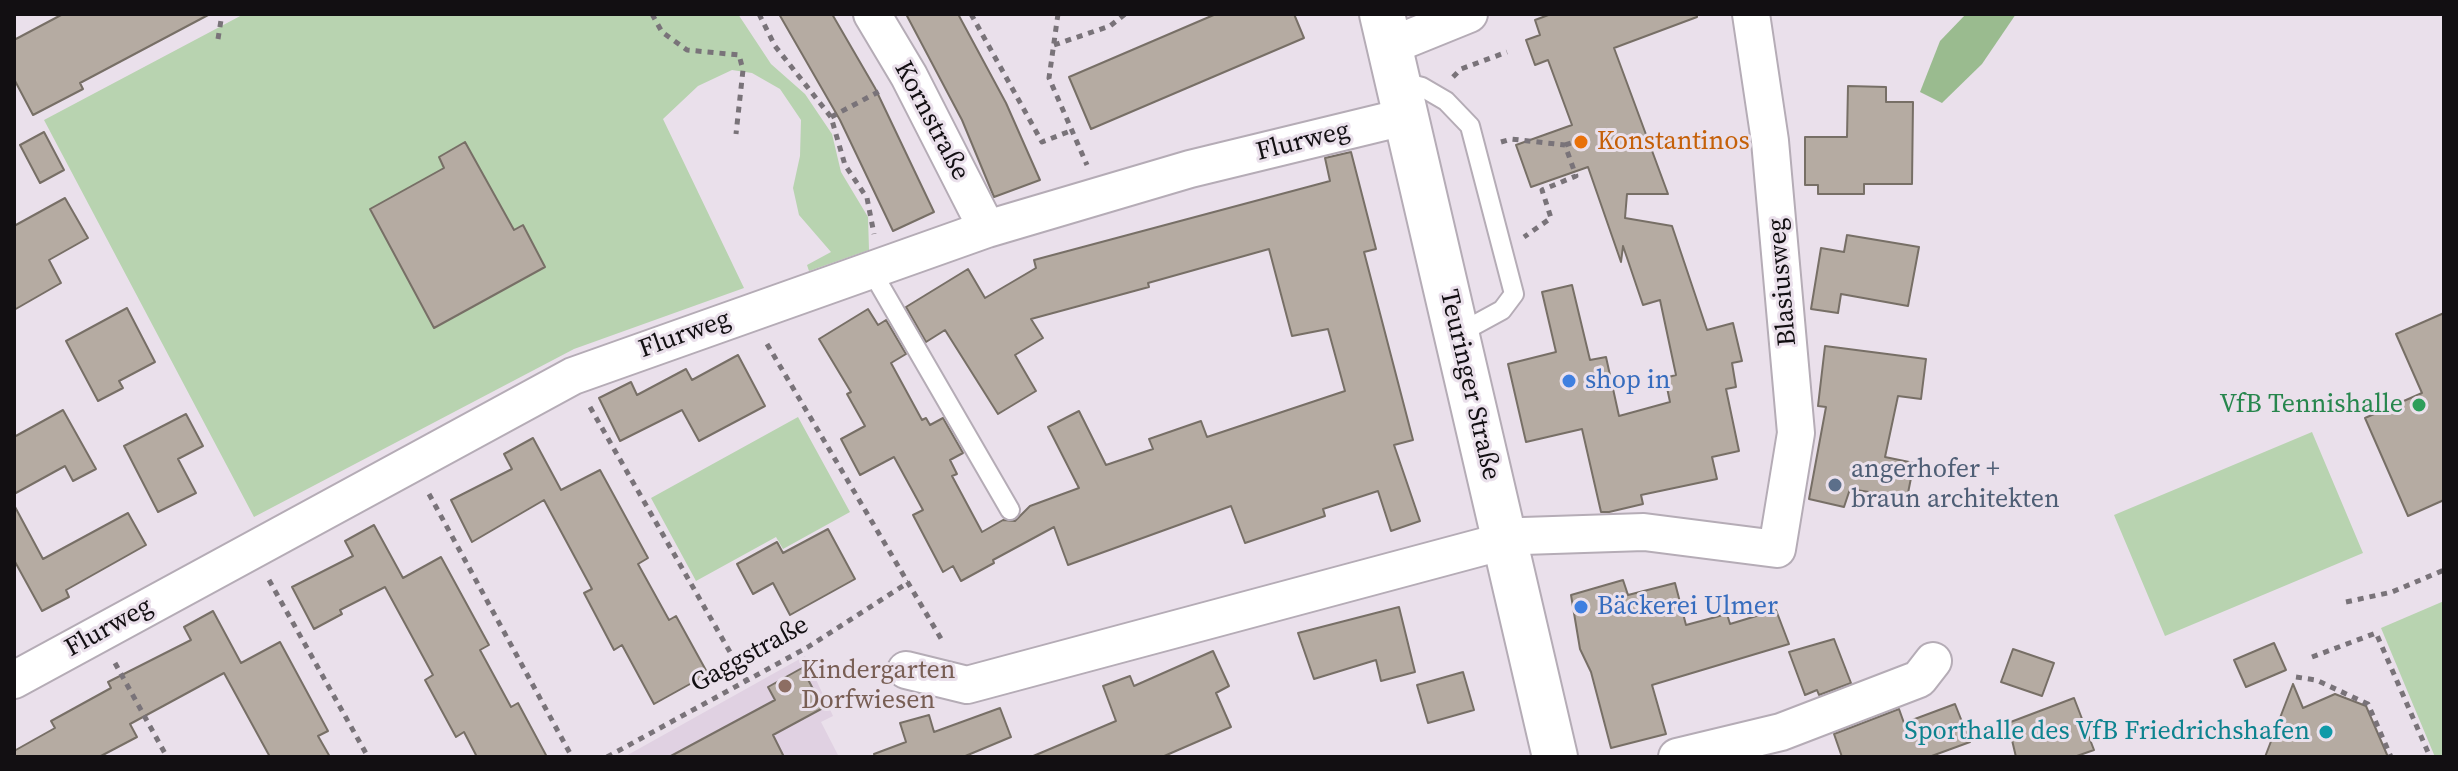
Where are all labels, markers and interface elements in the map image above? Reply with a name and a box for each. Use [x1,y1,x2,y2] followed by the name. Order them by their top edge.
[887,56,975,186] street label: Kornstraße
[1253,115,1353,169] street label: Flurweg
[1597,126,1750,158] place label: Konstantinos
[1572,133,1590,151] marker: Konstantinos
[1762,217,1804,347] street label: Blasiusweg
[1432,287,1506,483] street label: Teuringer Straße
[635,304,735,366] street label: Flurweg
[1585,365,1670,397] place label: shop in
[1560,372,1578,390] marker: shop in
[2219,389,2403,421] place label: VfB Tennishalle
[2410,396,2428,414] marker: VfB Tennishalle
[1851,454,2060,516] place label: angerhofer + braun architekten
[1826,476,1844,494] marker: angerhofer + braun architekten
[60,591,158,665] street label: Flurweg
[1597,591,1778,623] place label: Bäckerei Ulmer
[1572,598,1590,616] marker: Bäckerei Ulmer
[686,610,814,700] street label: Gaggstraße
[801,655,956,716] place label: Kindergarten Dorfwiesen
[776,677,794,695] marker: Kindergarten Dorfwiesen
[1904,716,2310,748] place label: Sporthalle des VfB Friedrichshafen
[2317,723,2335,741] marker: Sporthalle des VfB Friedrichshafen

